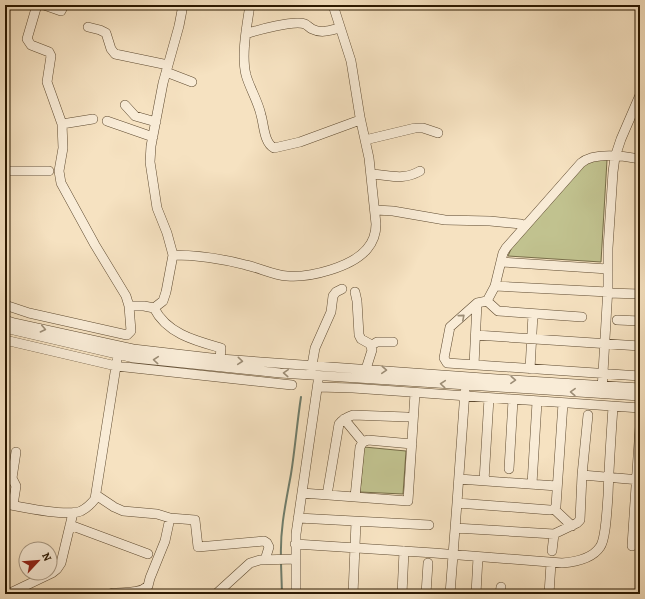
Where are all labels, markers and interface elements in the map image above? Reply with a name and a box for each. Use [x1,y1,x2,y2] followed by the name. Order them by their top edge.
[457,314,464,321] one-way arrow
[40,325,46,333] one-way arrow
[153,356,159,365] one-way arrow
[237,356,243,365] one-way arrow
[381,366,387,375] one-way arrow
[283,369,289,378] one-way arrow
[510,376,516,384] one-way arrow
[440,380,446,389] one-way arrow
[570,388,576,396] one-way arrow
[18,541,58,581] north arrow
[38,550,55,564] text: N

